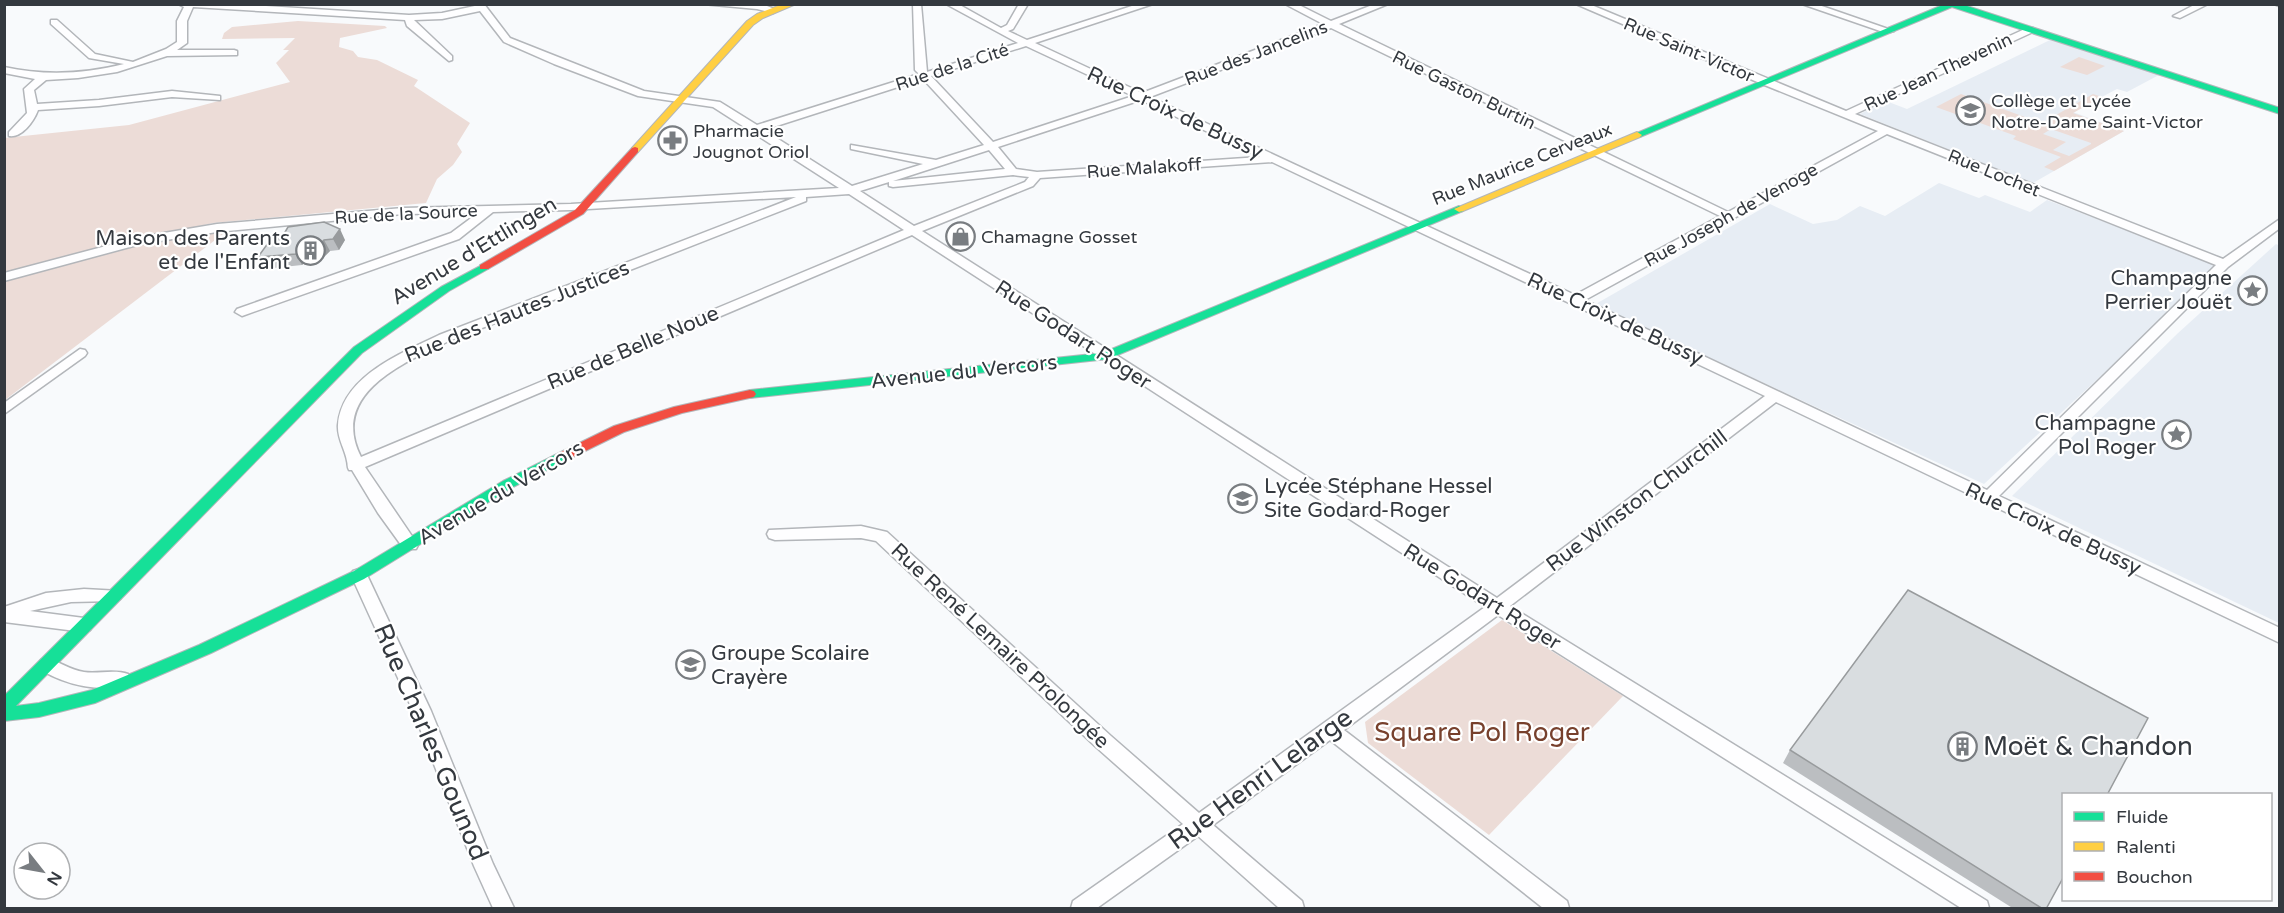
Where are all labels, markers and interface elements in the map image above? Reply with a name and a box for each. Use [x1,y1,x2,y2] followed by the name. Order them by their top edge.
[1620,13,1758,87] street label: Rue Saint-Victor
[1181,16,1331,90] street label: Rue des Jancelins
[1860,28,2016,116] street label: Rue Jean Thevenin
[892,38,1012,96] street label: Rue de la Cité
[1389,46,1539,134] street label: Rue Gaston Burtin
[1083,61,1267,165] street label: Rue Croix de Bussy
[1991,90,2203,133] place label: Collège et Lycée Notre-Dame Saint-Victor
[1954,95,1986,127] school or university icon: Collège et Lycée Notre-Dame Saint-Victor
[1429,118,1615,210] street label: Rue Maurice Cerveaux
[693,120,809,163] place label: Pharmacie Jougnot Oriol
[656,125,688,157] pharmacy icon: Pharmacie Jougnot Oriol
[1945,145,2043,202] street label: Rue Lochet
[1086,153,1202,183] street label: Rue Malakoff
[1640,158,1822,272] street label: Rue Joseph de Venoge
[387,192,561,310] street label: Avenue d'Ettlingen
[334,199,478,229] street label: Rue de la Source
[944,221,976,253] shop icon: Chamagne Gosset
[95,226,290,275] place label: Maison des Parents et de l'Enfant
[981,226,1137,248] place label: Chamagne Gosset
[295,234,327,266] building icon: Maison des Parents et de l'Enfant
[401,255,633,369] street label: Rue des Hautes Justices
[2104,266,2232,315] place label: Champagne Perrier Jouët
[1523,267,1707,371] street label: Rue Croix de Bussy
[2237,274,2269,306] place icon: Champagne Perrier Jouët
[990,275,1156,395] street label: Rue Godart Roger
[544,301,723,395] street label: Rue de Belle Noue
[870,350,1058,394] street label: Avenue du Vercors
[2035,411,2156,460] place label: Champagne Pol Roger
[2161,419,2193,451] place icon: Champagne Pol Roger
[1541,425,1733,577] street label: Rue Winston Churchill
[414,435,588,551] street label: Avenue du Vercors
[1264,474,1493,523] place label: Lycée Stéphane Hessel Site Godard-Roger
[1961,477,2145,581] street label: Rue Croix de Bussy
[1227,482,1259,514] school or university icon: Lycée Stéphane Hessel Site Godard-Roger
[886,538,1115,754] street label: Rue René Lemaire Prolongée
[1399,538,1565,656] street label: Rue Godart Roger
[367,619,495,865] street label: Rue Charles Gounod
[711,641,870,690] place label: Groupe Scolaire Crayère
[674,649,706,681] school or university icon: Groupe Scolaire Crayère
[1162,702,1358,856] street label: Rue Henri Lelarge
[1374,717,1590,748] park label: Square Pol Roger
[1946,730,1978,762] building icon: Moёt & Chandon
[1983,731,2193,762] place label: Moёt & Chandon
[2062,793,2272,901] legend
[2116,806,2168,828] text: Fluide
[2116,836,2176,858] text: Ralenti
[12,841,72,901] north arrow
[2116,866,2193,888] text: Bouchon
[42,868,66,889] text: N

